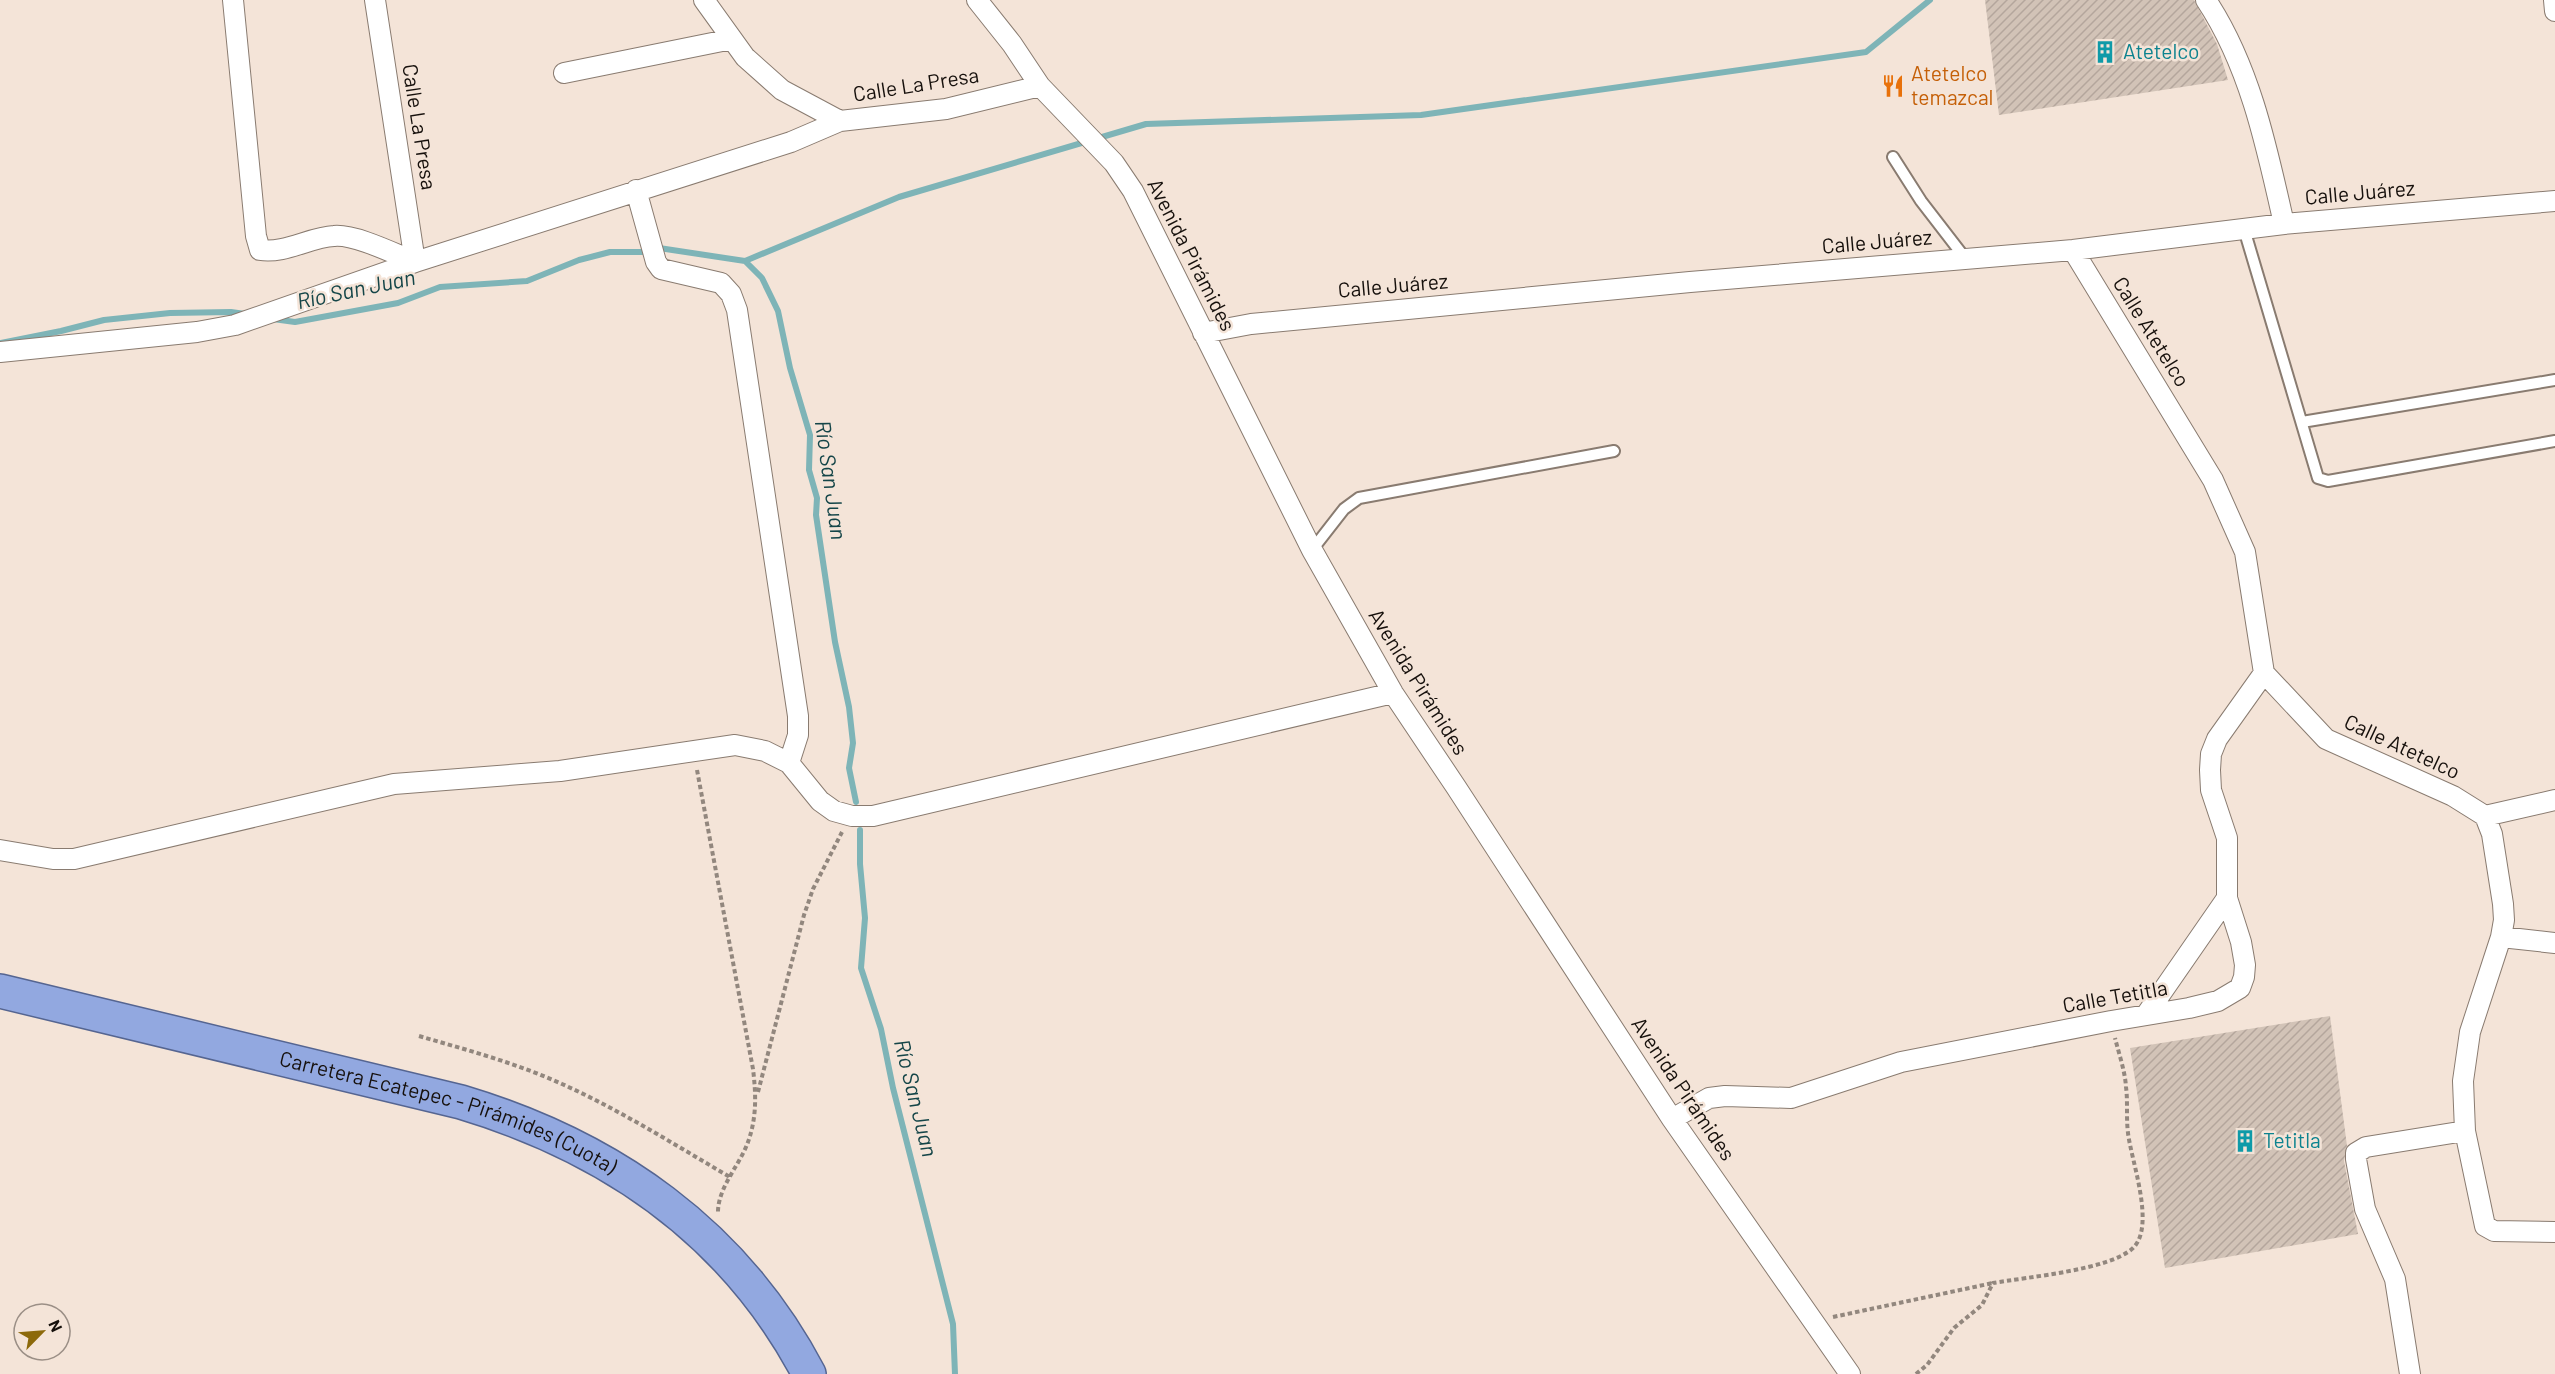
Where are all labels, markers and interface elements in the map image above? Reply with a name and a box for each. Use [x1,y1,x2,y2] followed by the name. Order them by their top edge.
[2123,38,2200,63] place label: Atetelco
[2092,39,2118,65] building icon: Atetelco
[1911,60,1993,109] place label: Atetelco temazcal
[851,61,980,106] street label: Calle La Presa
[398,62,443,191] street label: Calle La Presa
[1880,73,1906,99] restaurant icon: Atetelco temazcal
[1143,174,1241,335] street label: Avenida Pirámides
[2304,174,2416,209] street label: Calle Juárez
[1821,223,1933,258] street label: Calle Juárez
[294,263,417,313] water label: Río San Juan
[1337,267,1449,302] street label: Calle Juárez
[2109,272,2196,391] street label: Calle Atetelco
[811,418,853,541] water label: Río San Juan
[1364,604,1474,759] street label: Avenida Pirámides
[2341,708,2465,783] street label: Calle Atetelco
[2060,974,2169,1017] street label: Calle Tetitla
[1627,1012,1741,1165] street label: Avenida Pirámides
[890,1036,944,1159] water label: Río San Juan
[277,1045,622,1179] street label: Carretera Ecatepec - Pirámides (Cuota)
[2263,1127,2321,1152] place label: Tetitla
[2232,1128,2258,1154] building icon: Tetitla
[12,1302,72,1362] north arrow
[45,1317,67,1334] text: N

